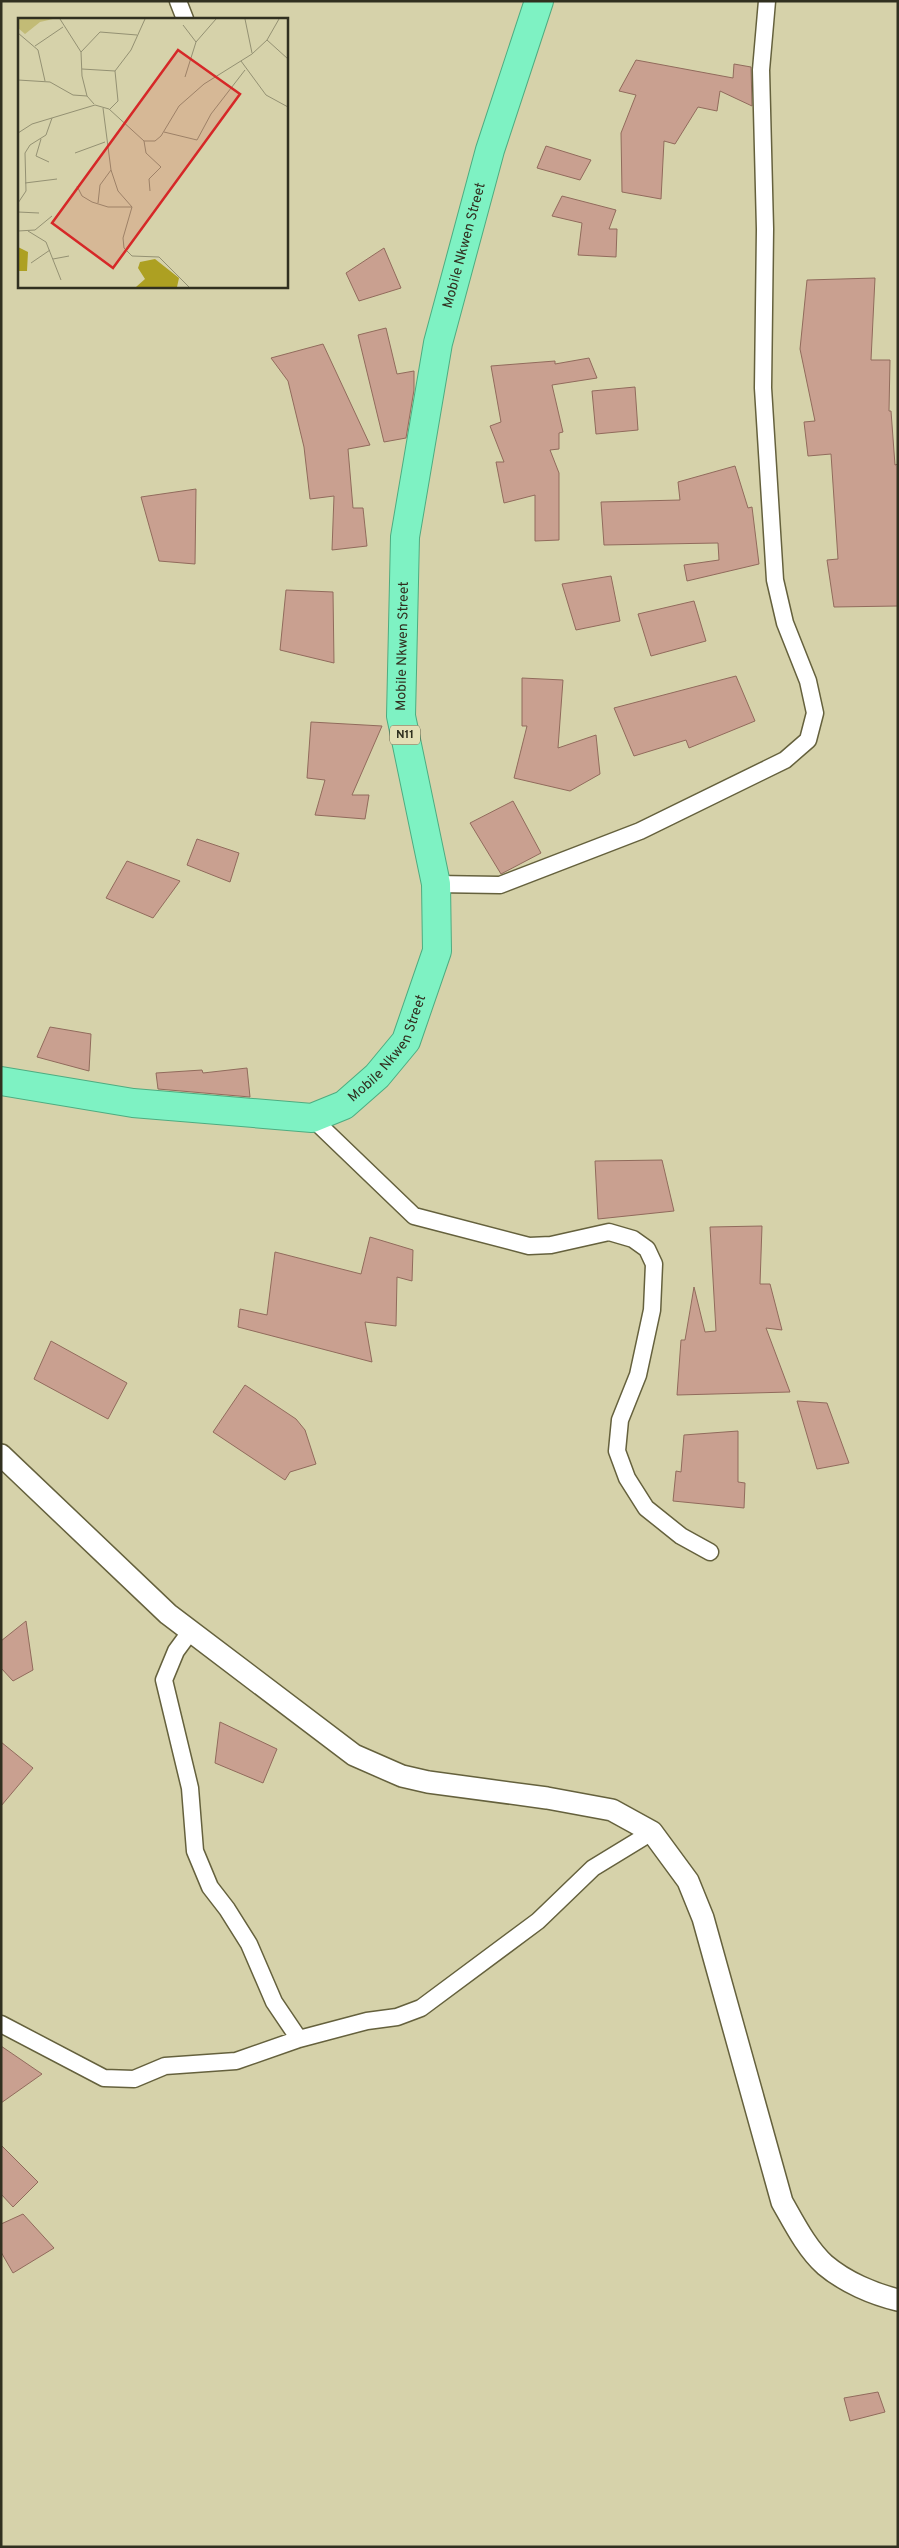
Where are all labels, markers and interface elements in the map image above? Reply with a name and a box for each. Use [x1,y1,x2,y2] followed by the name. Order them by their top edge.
[18,18,288,288] inset map
[439,181,489,310] street label: Mobile Nkwen Street
[393,581,413,711] street label: Mobile Nkwen Street
[390,726,420,744] road number: N11
[345,992,430,1106] street label: Mobile Nkwen Street

